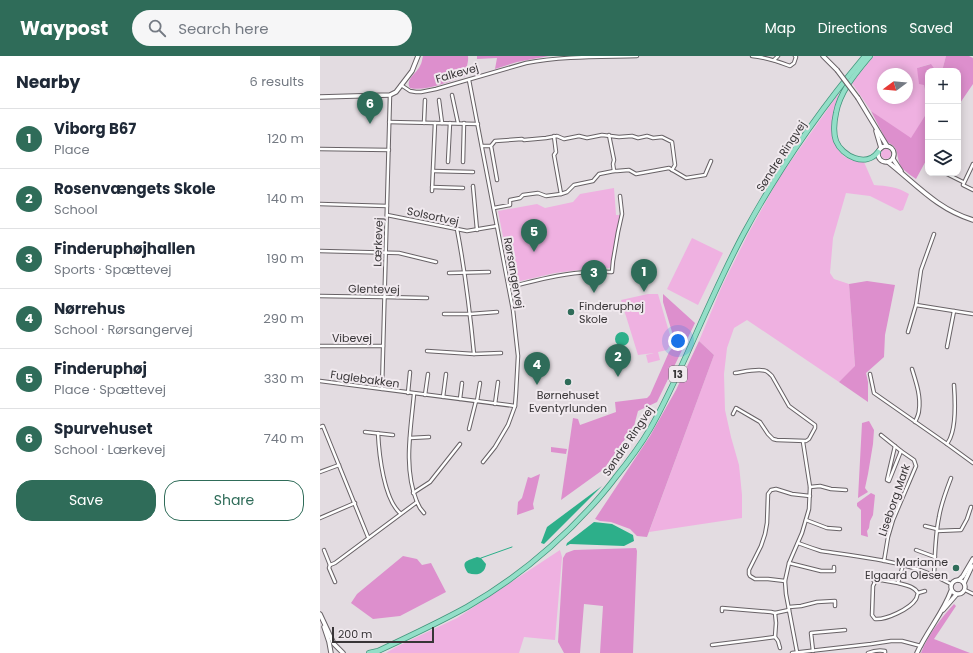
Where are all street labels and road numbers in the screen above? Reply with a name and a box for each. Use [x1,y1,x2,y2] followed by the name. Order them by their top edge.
[434,59,481,87] street label: Falkevej
[752,117,810,195] street label: Søndre Ringvej
[406,203,461,229] street label: Solsortvej
[369,217,387,267] street label: Lærkevej
[500,236,528,310] street label: Rørsangervej
[348,281,400,297] street label: Glentevej
[332,330,372,346] street label: Vibevej
[329,366,401,392] street label: Fuglebakken
[669,366,687,382] road number: 13
[599,403,658,479] street label: Søndre Ringvej
[874,461,914,538] street label: Liseborg Mark

